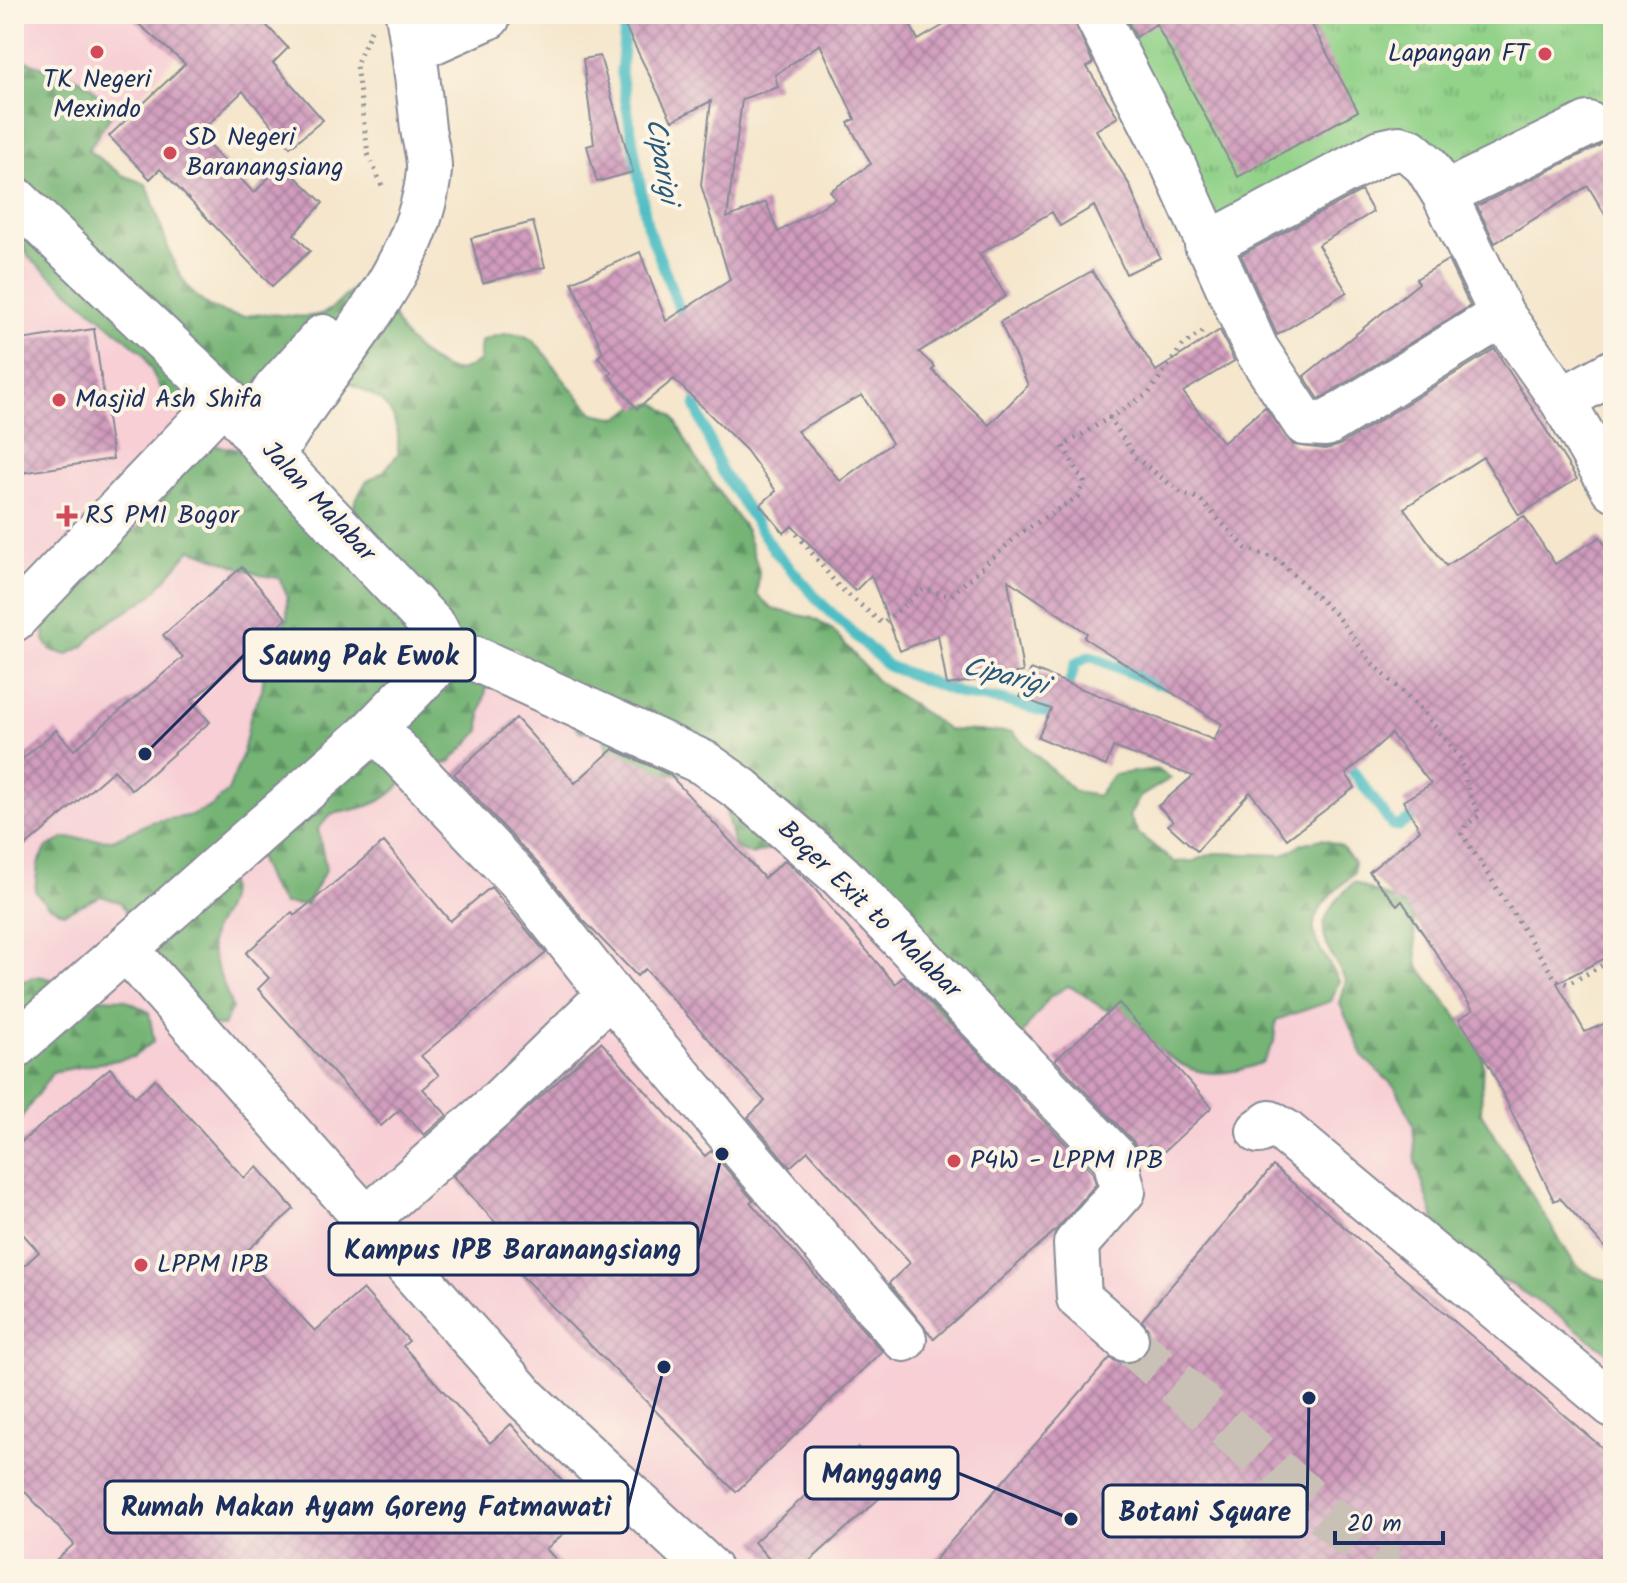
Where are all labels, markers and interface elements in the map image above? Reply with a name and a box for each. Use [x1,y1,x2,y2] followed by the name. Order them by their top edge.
[1388,33,1531,75] place label: Lapangan FT
[88,43,106,61] marker: TK Negeri Mexindo
[1536,45,1554,63] marker: Lapangan FT
[43,59,153,131] place label: TK Negeri Mexindo
[631,115,692,212] water label: Ciparigi
[186,117,343,189] place label: SD Negeri Baranangsiang
[161,144,179,162] marker: SD Negeri Baranangsiang
[75,379,262,421] place label: Masjid Ash Shifa
[50,391,68,409] marker: Masjid Ash Shifa
[250,432,386,573] street label: Jalan Malabar
[85,495,240,537] place label: RS PMI Bogor
[56,505,78,527] marker: RS PMI Bogor
[244,629,475,681] callout: Saung Pak Ewok
[259,635,460,680] text: Saung Pak Ewok
[958,645,1057,711] water label: Ciparigi
[767,811,972,1010] street label: Boqer Exit to Malabar
[970,1140,1164,1182] place label: P4W - LPPM IPB
[945,1152,963,1170] marker: P4W - LPPM IPB
[329,1223,698,1275] callout: Kampus IPB Baranangsiang
[344,1229,682,1274] text: Kampus IPB Baranangsiang
[157,1244,269,1286] place label: LPPM IPB
[132,1256,150,1274] marker: LPPM IPB
[805,1447,958,1499] callout: Manggang
[821,1453,943,1498] text: Manggang
[105,1481,628,1533] callout: Rumah Makan Ayam Goreng Fatmawati
[1103,1485,1307,1537] callout: Botani Square
[121,1486,612,1531] text: Rumah Makan Ayam Goreng Fatmawati
[1119,1491,1292,1536] text: Botani Square
[1335,1495,1443,1545] scale bar
[1347,1505,1402,1544] text: 20 m

